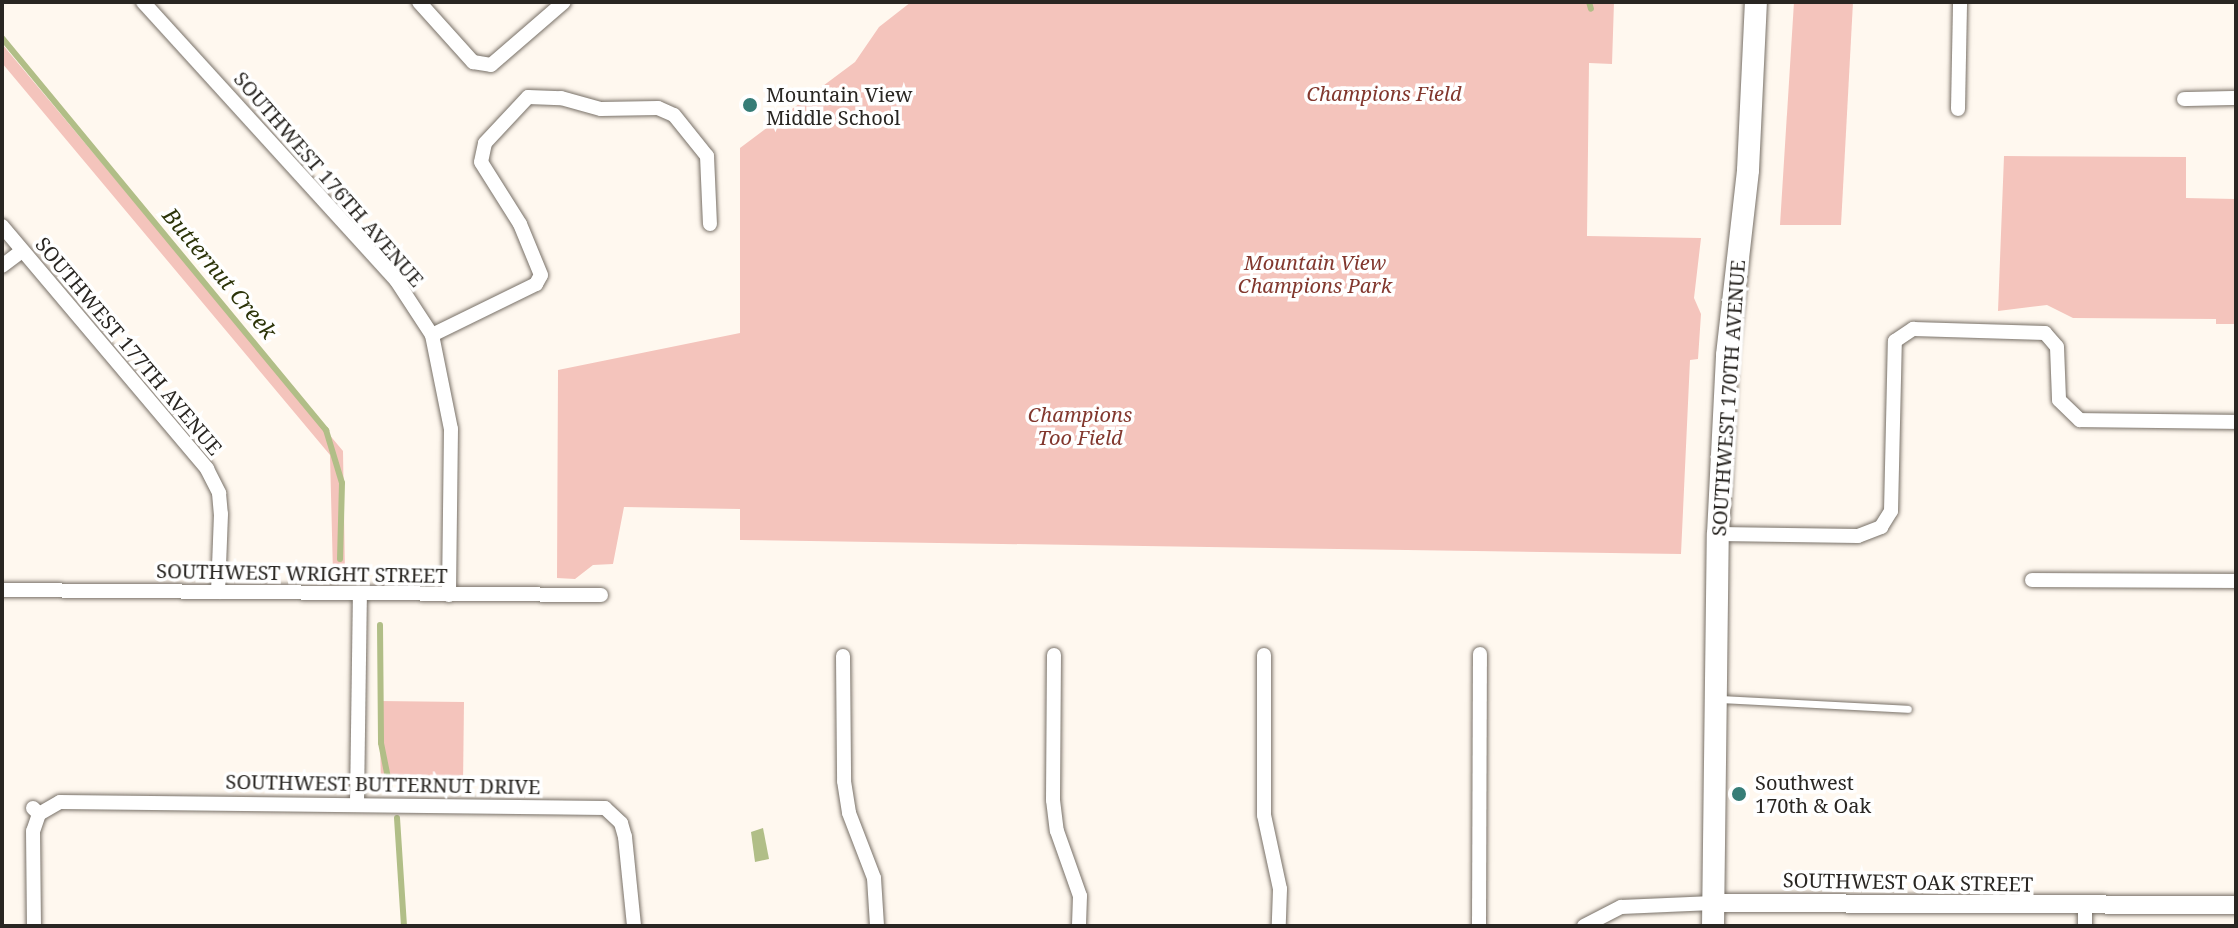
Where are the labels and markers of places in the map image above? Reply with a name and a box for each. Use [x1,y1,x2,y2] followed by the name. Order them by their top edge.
[766,82,913,129] place label: Mountain View Middle School
[741,96,759,114] marker: Mountain View Middle School
[1755,770,1871,817] place label: Southwest 170th & Oak
[1730,785,1748,803] marker: Southwest 170th & Oak

